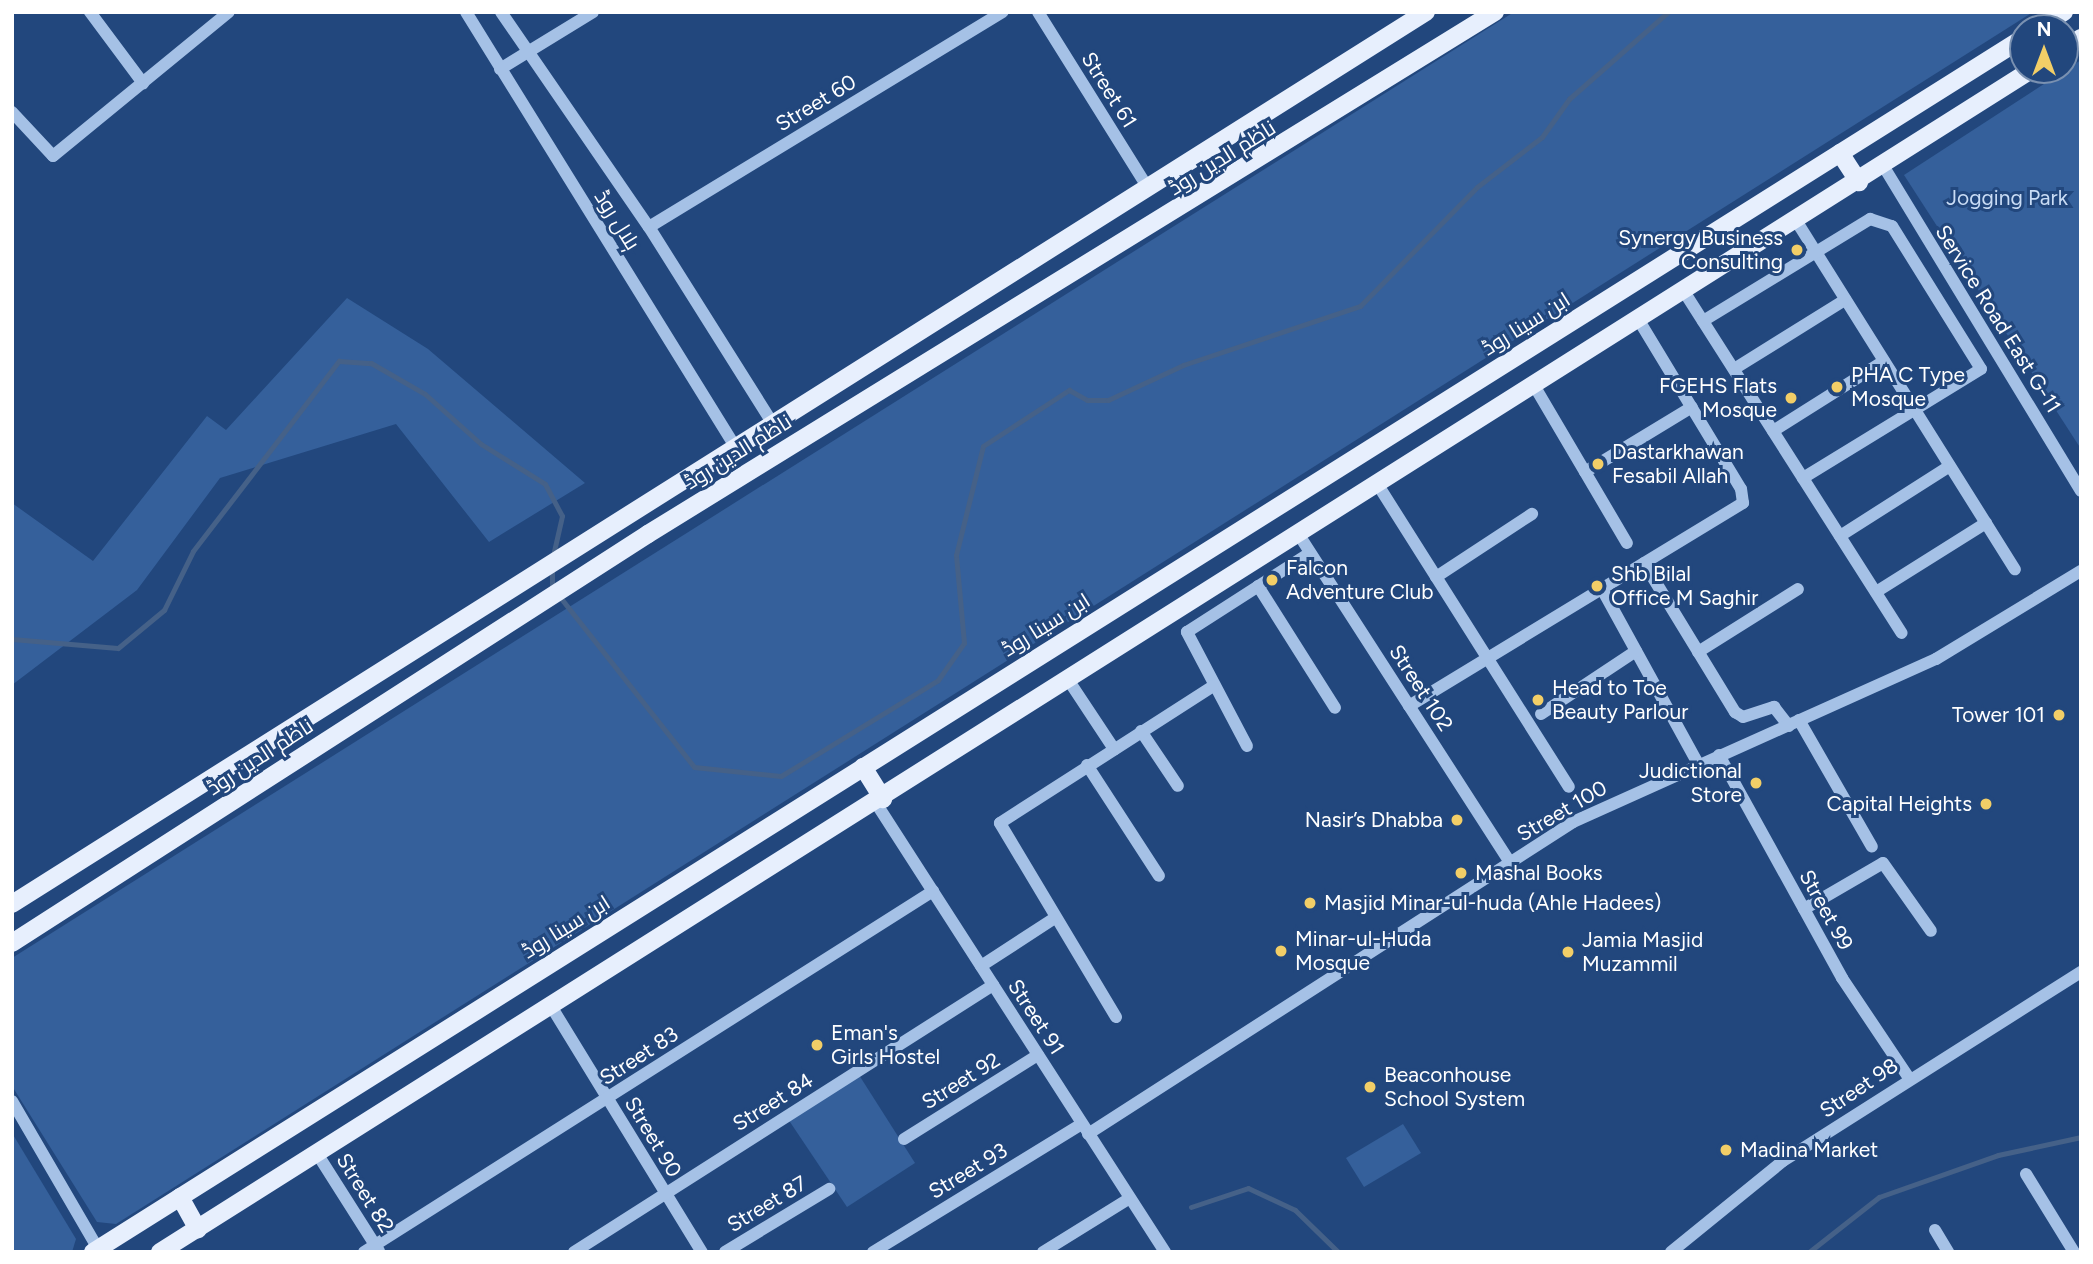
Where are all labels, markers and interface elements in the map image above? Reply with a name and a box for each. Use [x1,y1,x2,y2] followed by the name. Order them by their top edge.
[2009,14,2079,84] north arrow
[2037,18,2051,41] text: N
[1076,47,1142,133] street label: Street 61
[771,69,861,137] street label: Street 60
[1164,115,1280,201] street label: ناظم الدین روڈ
[589,185,645,255] street label: ہلال روڈ
[1946,185,2068,211] park label: Jogging Park
[1930,220,2066,418] street label: Service Road East G-11
[1618,225,1783,275] place label: Synergy Business Consulting
[1789,242,1805,258] marker: Synergy Business Consulting
[1477,287,1575,361] street label: ابن سینا روڈ
[1851,362,1965,412] place label: PHA C Type Mosque
[1659,373,1777,423] place label: FGEHS Flats Mosque
[1829,379,1845,395] marker: PHA C Type Mosque
[1783,390,1799,406] marker: FGEHS Flats Mosque
[680,409,796,495] street label: ناظم الدین روڈ
[1612,439,1744,489] place label: Dastarkhawan Fesabil Allah
[1590,456,1606,472] marker: Dastarkhawan Fesabil Allah
[1286,555,1433,605] place label: Falcon Adventure Club
[1611,561,1758,611] place label: Shb Bilal Office M Saghir
[1264,572,1280,588] marker: Falcon Adventure Club
[1589,578,1605,594] marker: Shb Bilal Office M Saghir
[997,588,1095,662] street label: ابن سینا روڈ
[1384,640,1458,736] street label: Street 102
[1552,675,1688,725] place label: Head to Toe Beauty Parlour
[1530,692,1546,708] marker: Head to Toe Beauty Parlour
[1952,702,2045,728] place label: Tower 101
[2051,707,2067,723] marker: Tower 101
[202,713,318,801] street label: ناظم الدین روڈ
[1639,758,1742,808] place label: Judictional Store
[1513,775,1611,847] street label: Street 100
[1748,775,1764,791] marker: Judictional Store
[1827,791,1972,817] place label: Capital Heights
[1978,796,1994,812] marker: Capital Heights
[1305,807,1443,833] place label: Nasir’s Dhabba
[1449,812,1465,828] marker: Nasir’s Dhabba
[1475,860,1603,886] place label: Mashal Books
[1453,865,1469,881] marker: Mashal Books
[1794,866,1858,954] street label: Street 99
[517,890,615,964] street label: ابن سینا روڈ
[1324,890,1661,916] place label: Masjid Minar-ul-huda (Ahle Hadees)
[1302,895,1318,911] marker: Masjid Minar-ul-huda (Ahle Hadees)
[1295,926,1432,976] place label: Minar-ul-Huda Mosque
[1582,927,1703,977] place label: Jamia Masjid Muzammil
[1273,943,1289,959] marker: Minar-ul-Huda Mosque
[1560,944,1576,960] marker: Jamia Masjid Muzammil
[1002,975,1070,1059] street label: Street 91
[831,1020,940,1070] place label: Eman's Girls Hostel
[595,1021,683,1091] street label: Street 83
[809,1037,825,1053] marker: Eman's Girls Hostel
[917,1047,1005,1115] street label: Street 92
[1815,1053,1903,1123] street label: Street 98
[1384,1062,1525,1112] place label: Beaconhouse School System
[728,1067,818,1137] street label: Street 84
[1362,1079,1378,1095] marker: Beaconhouse School System
[619,1092,687,1182] street label: Street 90
[1740,1137,1878,1163] place label: Madina Market
[924,1138,1012,1204] street label: Street 93
[1718,1142,1734,1158] marker: Madina Market
[331,1149,399,1237] street label: Street 82
[723,1170,811,1238] street label: Street 87

